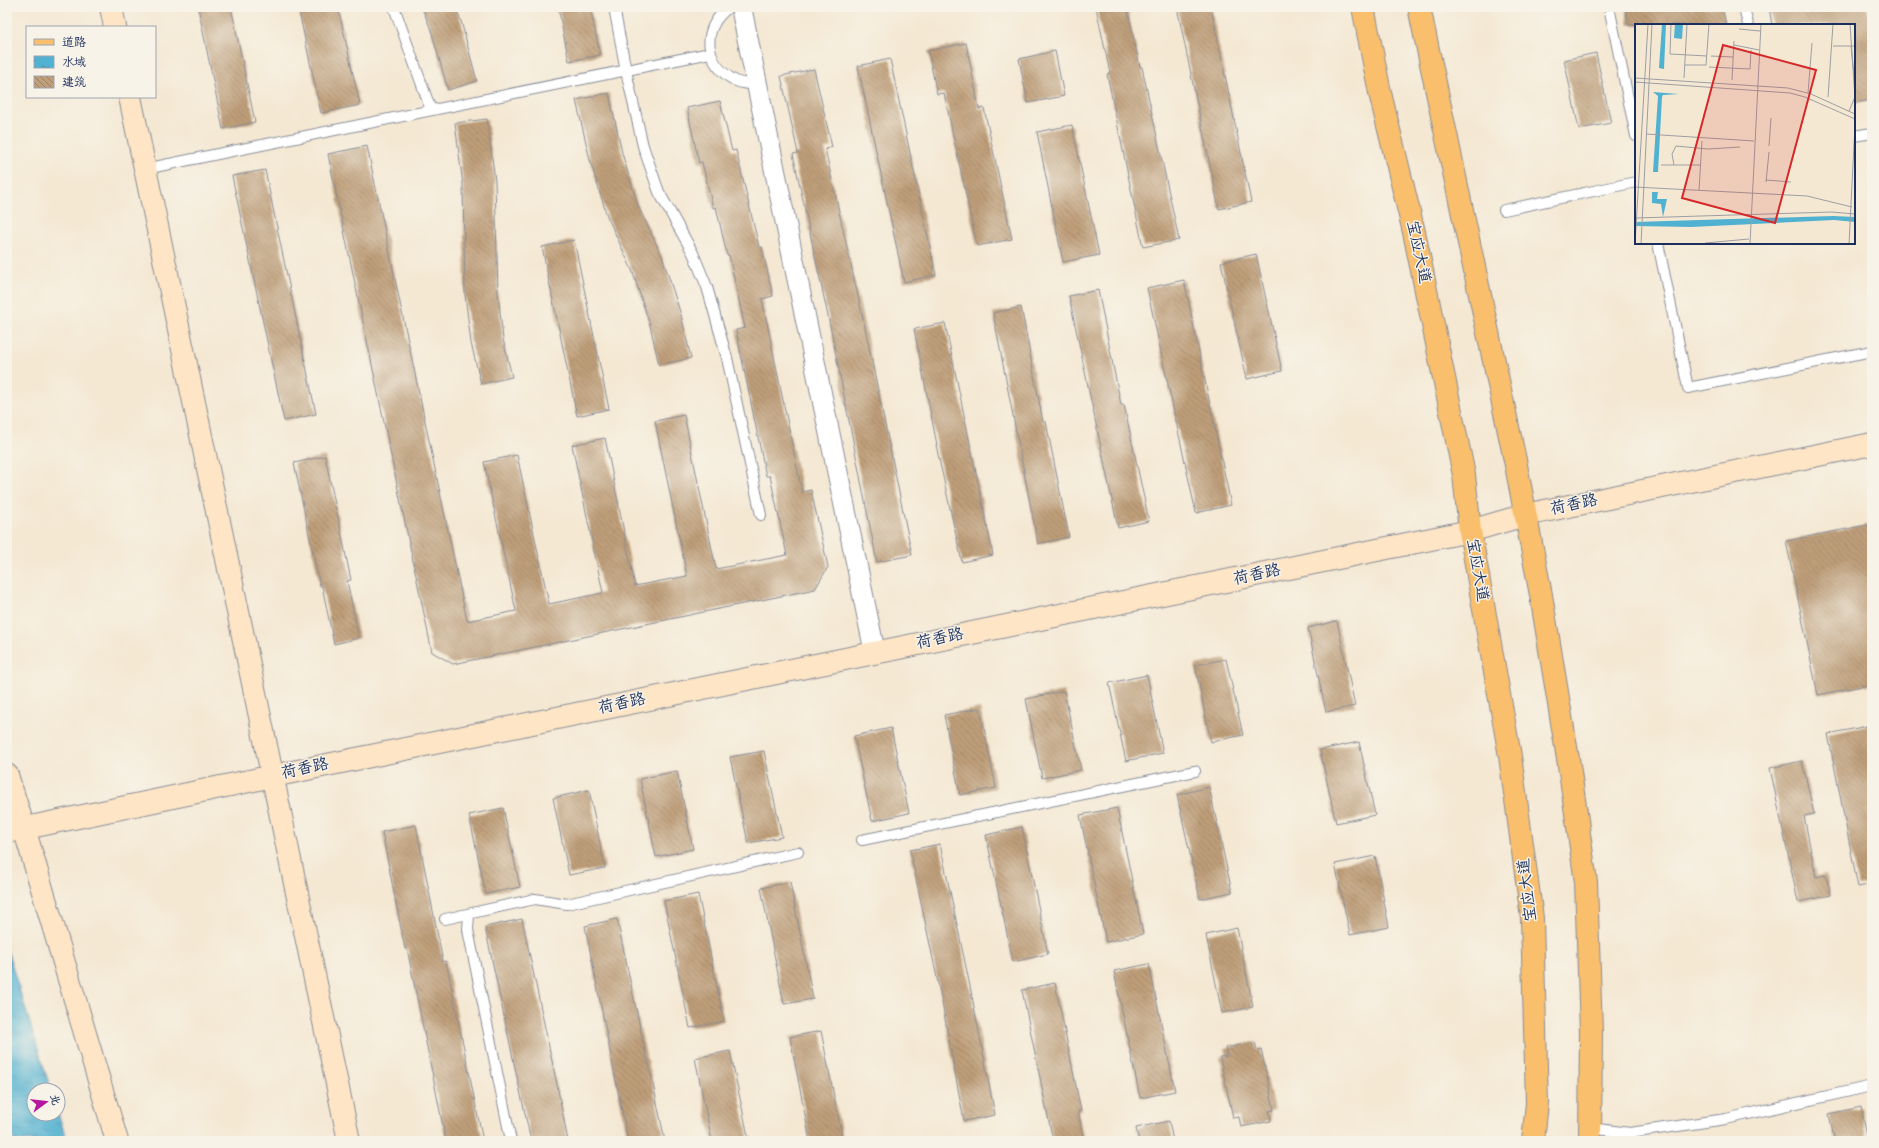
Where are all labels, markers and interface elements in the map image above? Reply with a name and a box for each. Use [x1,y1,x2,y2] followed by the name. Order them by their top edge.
[1635,24,1855,244] inset map
[26,26,156,98] legend
[62,34,86,52] text: 道路
[62,54,86,72] text: 水域
[62,74,86,92] text: 建筑
[1400,218,1436,286] street label: 宝应大道
[1548,488,1600,522] street label: 荷香路
[1460,536,1494,604] street label: 宝应大道
[1231,558,1283,592] street label: 荷香路
[914,622,966,656] street label: 荷香路
[596,687,648,721] street label: 荷香路
[279,752,331,786] street label: 荷香路
[1512,857,1544,923] street label: 宝应大道
[26,1082,66,1122] north arrow
[46,1092,64,1107] text: 北

